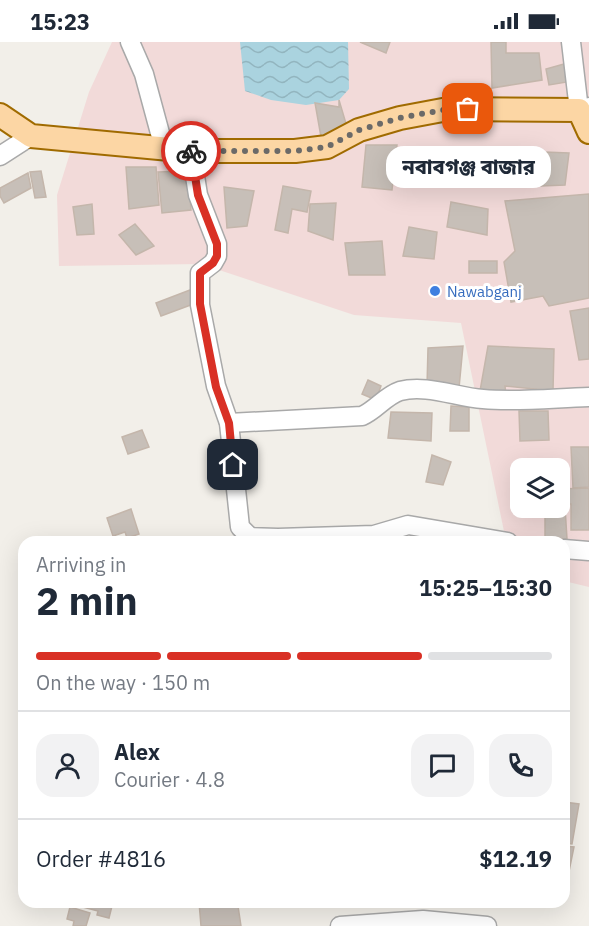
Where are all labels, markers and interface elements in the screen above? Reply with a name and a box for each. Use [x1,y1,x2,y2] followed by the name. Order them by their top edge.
[30,7,90,36] text: 15:23
[442,83,493,134] pin
[451,92,484,125] icon: bag
[161,121,221,181] courier
[175,135,208,168] icon: bike
[386,145,550,187] callout: নবাবগঞ্জ বাজার
[402,153,535,180] text: নবাবগঞ্জ বাজার
[447,282,522,301] place label: Nawabganj
[428,284,442,298] marker: Nawabganj
[207,439,258,490] pin
[216,448,249,481] icon: home
[510,458,570,518] map controls
[510,458,570,518] button: layers
[36,551,126,578] text: Arriving in
[419,573,552,602] text: 15:25–15:30
[36,575,138,626] text: 2 min
[36,669,210,696] text: On the way · 150 m
[36,734,99,797] button: person
[411,734,474,797] button: chat
[489,734,552,797] button: phone
[114,737,160,766] text: Alex
[114,766,225,793] text: Courier · 4.8
[36,844,166,873] text: Order #4816
[479,844,552,873] text: $12.19

